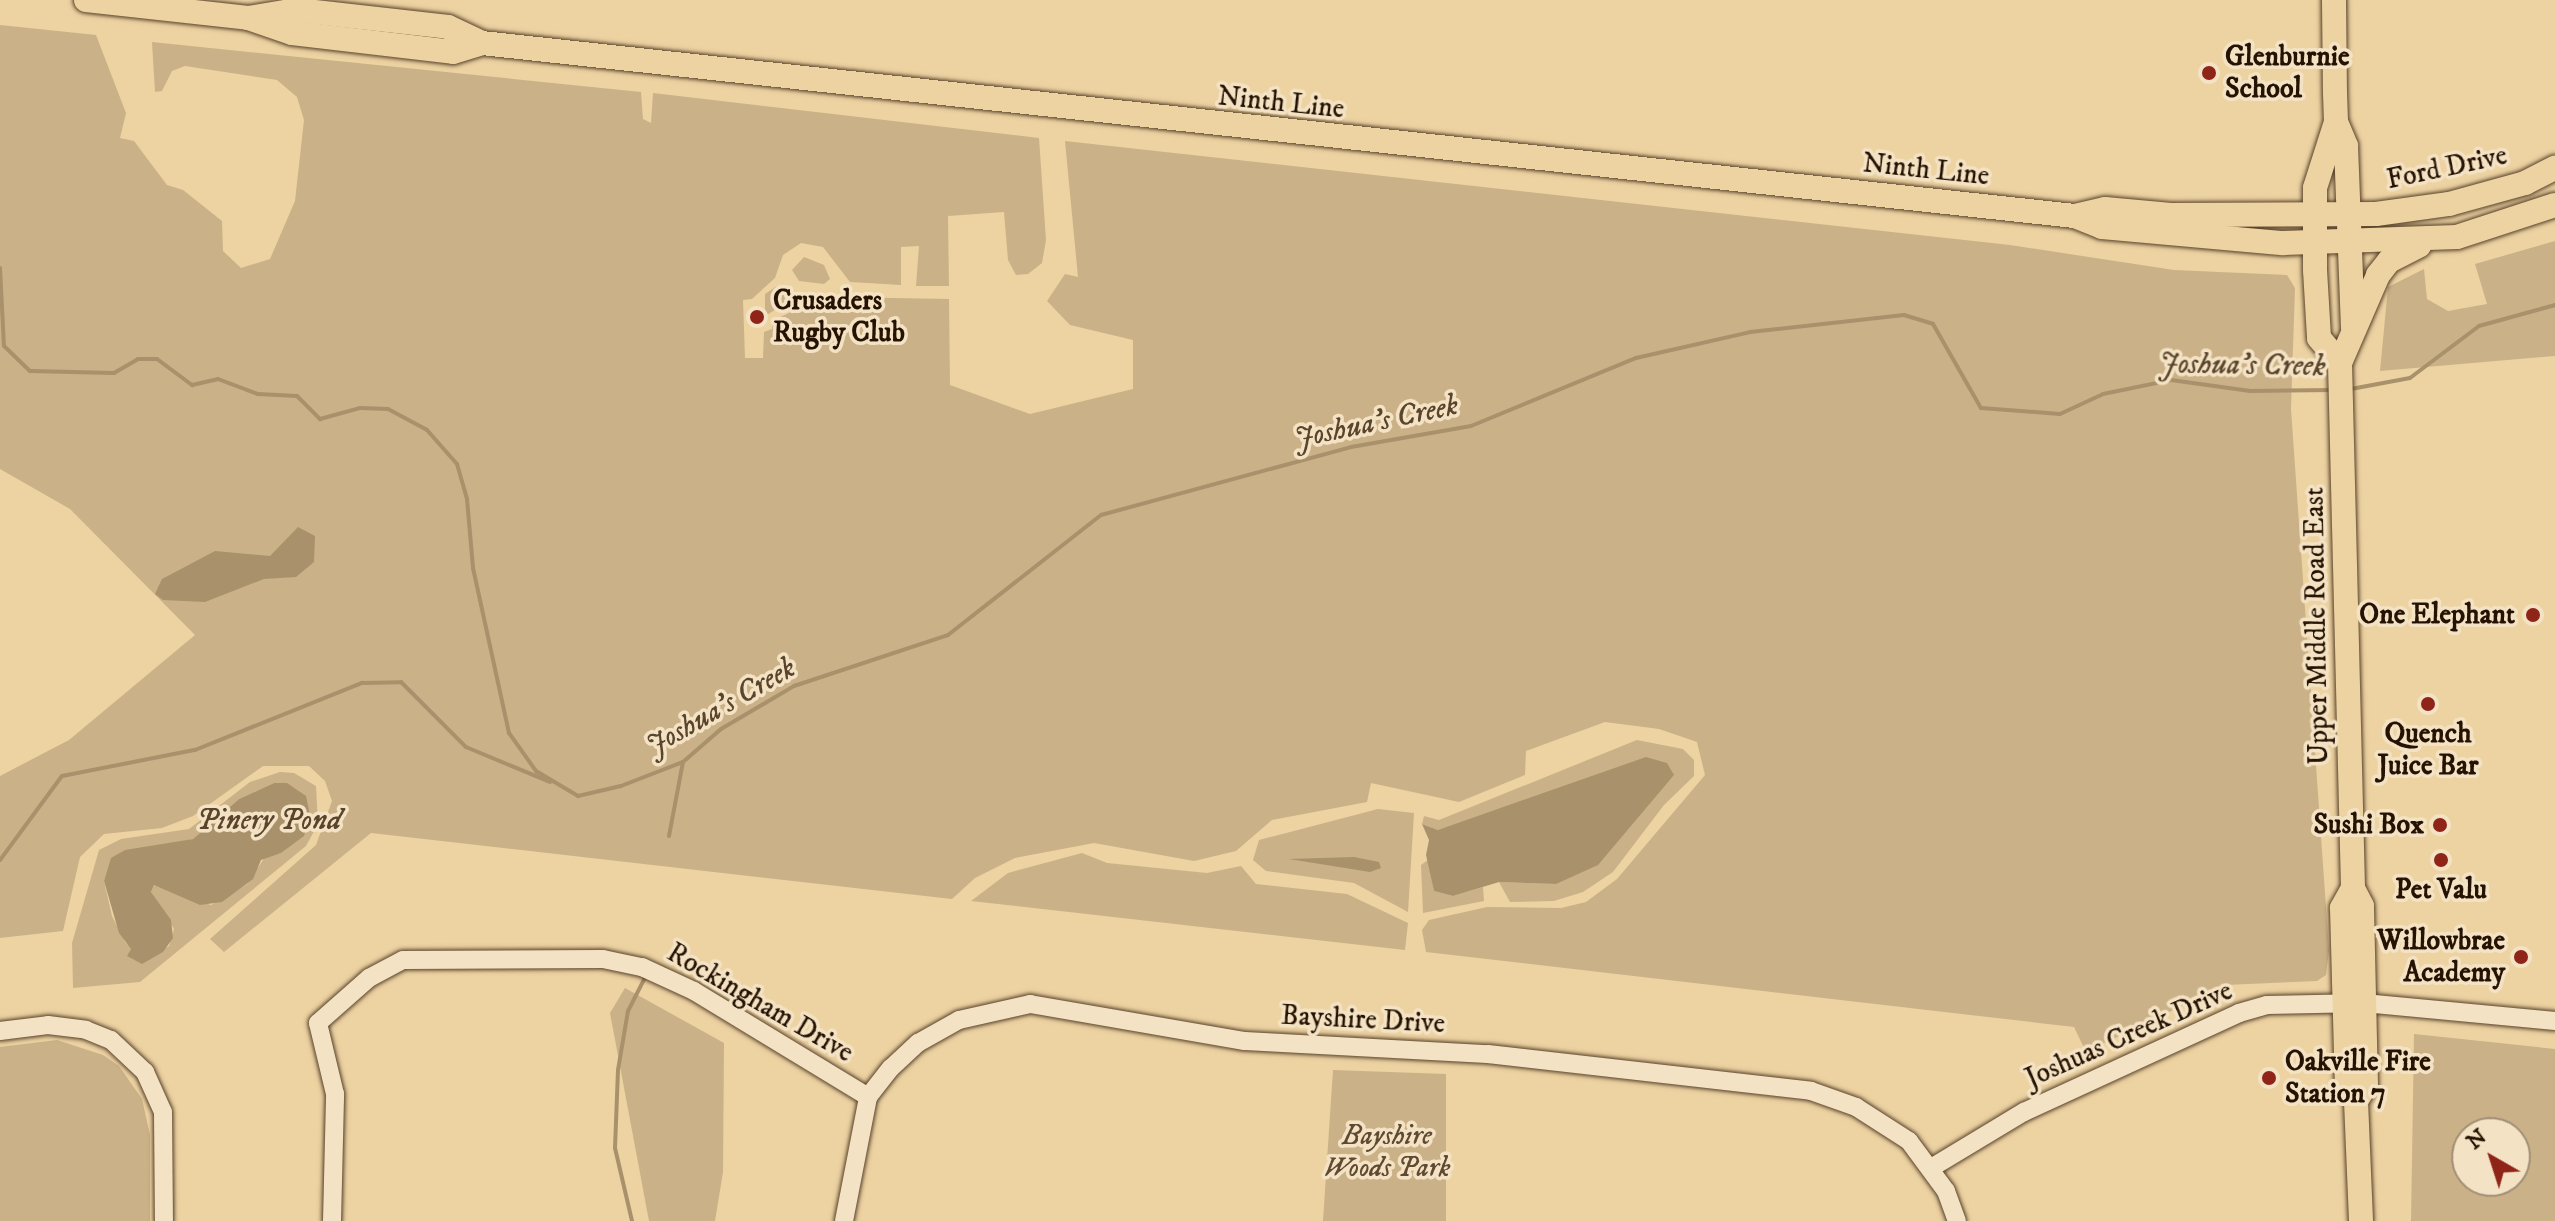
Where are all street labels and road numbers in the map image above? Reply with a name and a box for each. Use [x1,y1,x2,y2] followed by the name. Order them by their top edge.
[1216,80,1346,126] street label: Ninth Line
[2384,139,2510,197] street label: Ford Drive
[1861,147,1991,193] street label: Ninth Line
[2298,487,2336,765] street label: Upper Middle Road East
[661,936,859,1070] street label: Rockingham Drive
[2020,974,2238,1096] street label: Joshuas Creek Drive
[1280,999,1446,1041] street label: Bayshire Drive

